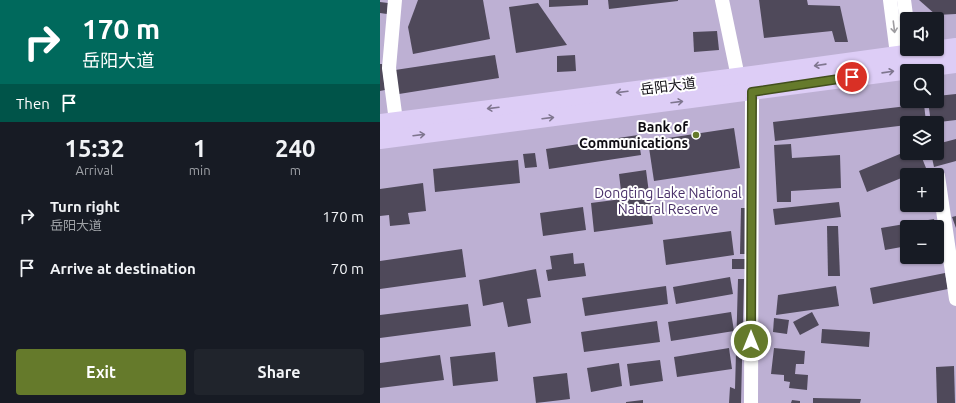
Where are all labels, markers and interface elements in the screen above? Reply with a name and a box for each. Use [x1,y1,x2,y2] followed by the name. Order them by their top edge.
[900,12,944,264] map controls
[900,12,944,56] button: sound
[82,13,160,44] text: 170 m
[16,16,68,68] icon: right
[890,20,897,33] one-way arrow
[82,50,154,70] text: 岳阳大道
[835,60,869,94] pin
[814,61,827,69] one-way arrow
[900,64,944,108] button: search
[841,66,863,88] icon: arrive
[882,68,895,76] one-way arrow
[639,75,697,97] street label: 岳阳大道
[616,88,629,96] one-way arrow
[58,92,80,114] icon: arrive
[16,95,50,112] text: Then
[670,98,683,106] one-way arrow
[487,104,500,112] one-way arrow
[541,115,554,122] one-way arrow
[900,116,944,160] button: layers
[579,119,688,151] place label: Bank of Communications
[691,130,701,140] marker: Bank of Communications
[412,131,425,139] one-way arrow
[64,135,124,162] text: 15:32
[193,135,206,162] text: 1
[275,135,316,162] text: 240
[75,163,113,177] text: Arrival
[189,163,211,177] text: min
[290,163,301,177] text: m
[900,168,944,212] button: +
[594,185,742,217] park label: Dongting Lake National Natural Reserve
[50,198,120,215] text: Turn right
[16,205,38,227] icon: right
[322,208,364,225] text: 170 m
[50,218,102,232] text: 岳阳大道
[900,220,944,264] button: −
[16,257,38,279] icon: arrive
[50,260,196,277] text: Arrive at destination
[331,260,364,277] text: 70 m
[730,320,772,362] position arrow
[16,349,186,395] button: Exit
[194,349,364,395] button: Share

